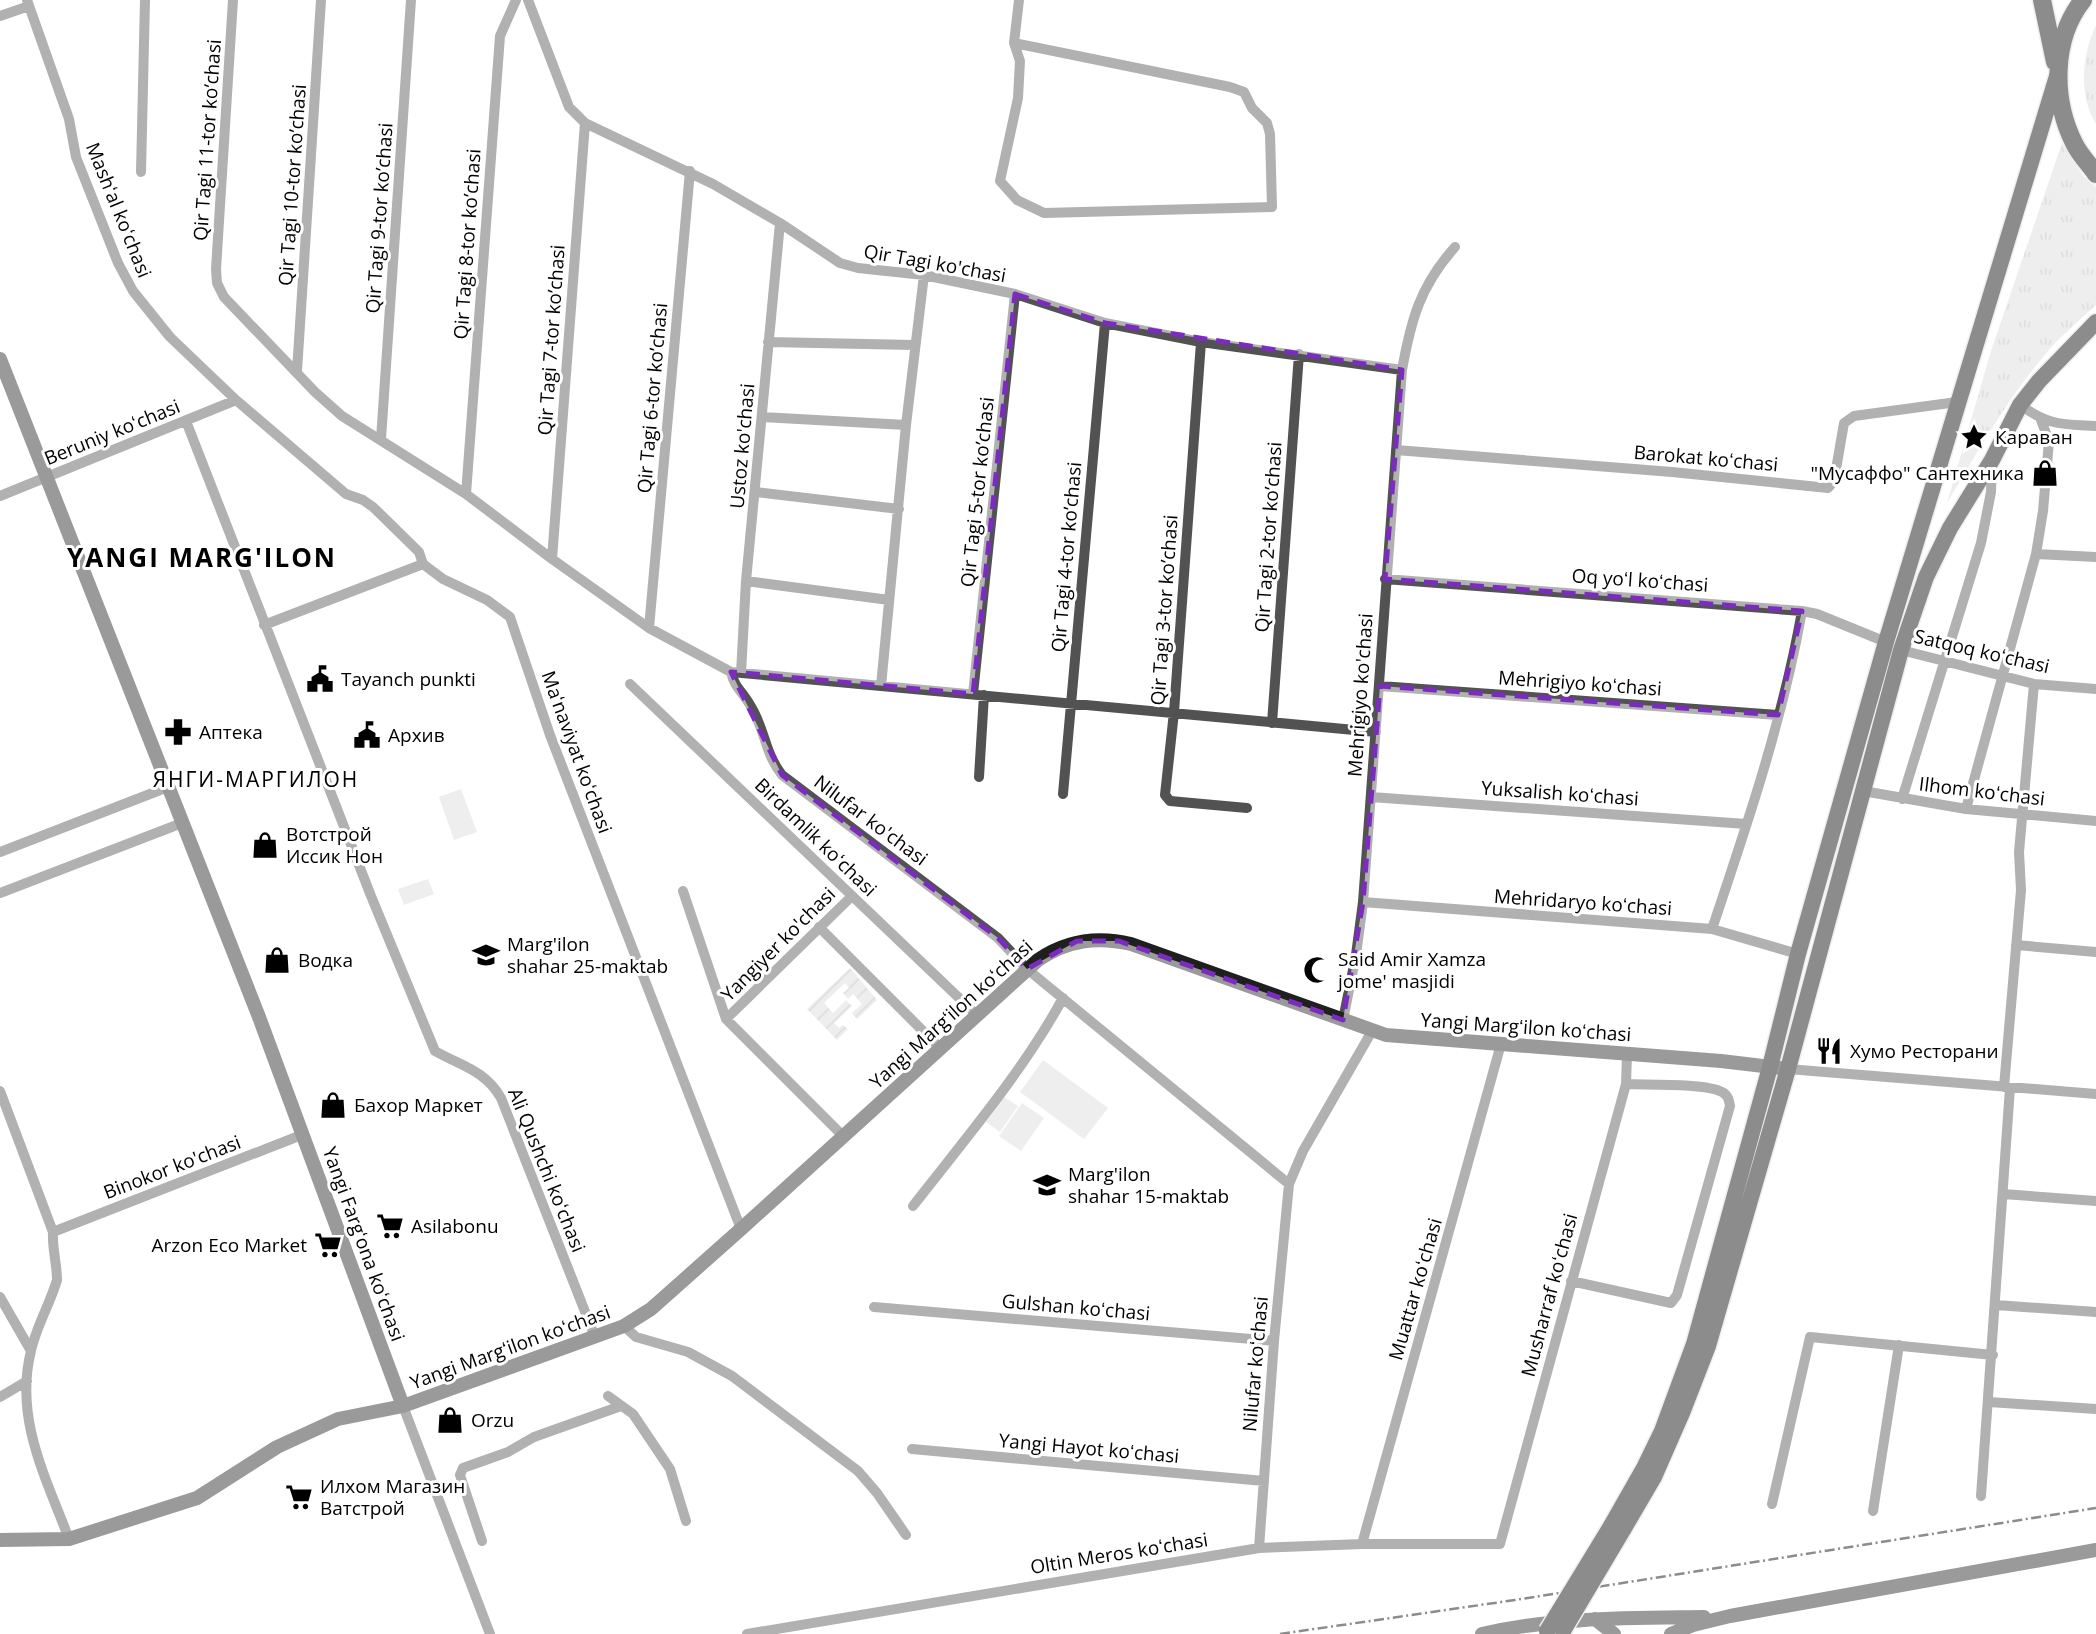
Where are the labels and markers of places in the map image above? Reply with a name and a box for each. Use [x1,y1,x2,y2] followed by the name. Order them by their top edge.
[1959,422,1989,452] place icon: Караван
[1995,424,2073,450] place label: Караван
[2030,458,2060,488] shop icon: "Мусаффо" Сантехника
[1810,460,2024,486] place label: "Мусаффо" Сантехника
[305,664,335,694] public building icon: Tayanch punkti
[341,666,476,692] place label: Tayanch punkti
[163,717,193,747] pharmacy icon: Аптека
[199,719,263,745] place label: Аптека
[352,720,382,750] public building icon: Архив
[388,722,445,748] place label: Архив
[286,821,383,869] place label: Вотстрой Иссик Нон
[250,830,280,860] shop icon: Вотстрой Иссик Нон
[507,931,668,979] place label: Marg'ilon shahar 25-maktab
[471,940,501,970] school or university icon: Marg'ilon shahar 25-maktab
[262,945,292,975] shop icon: Водка
[1336,946,1486,994] place label: Said Amir Xamza jome' masjidi
[298,947,353,973] place label: Водка
[1302,955,1332,985] mosque icon: Said Amir Xamza jome' masjidi
[1814,1036,1844,1066] restaurant icon: Хумо Ресторани
[1850,1038,1999,1064] place label: Хумо Ресторани
[318,1090,348,1120] shop icon: Бахор Маркет
[354,1092,483,1118] place label: Бахор Маркет
[1068,1161,1229,1209] place label: Marg'ilon shahar 15-maktab
[1032,1170,1062,1200] school or university icon: Marg'ilon shahar 15-maktab
[375,1211,405,1241] supermarket icon: Asilabonu
[411,1213,499,1239] place label: Asilabonu
[313,1230,343,1260] supermarket icon: Arzon Eco Market
[151,1232,307,1258] place label: Arzon Eco Market
[435,1405,465,1435] shop icon: Orzu
[471,1407,514,1433] place label: Orzu
[320,1473,465,1521] place label: Илхом Магазин Ватстрой
[284,1482,314,1512] supermarket icon: Илхом Магазин Ватстрой

